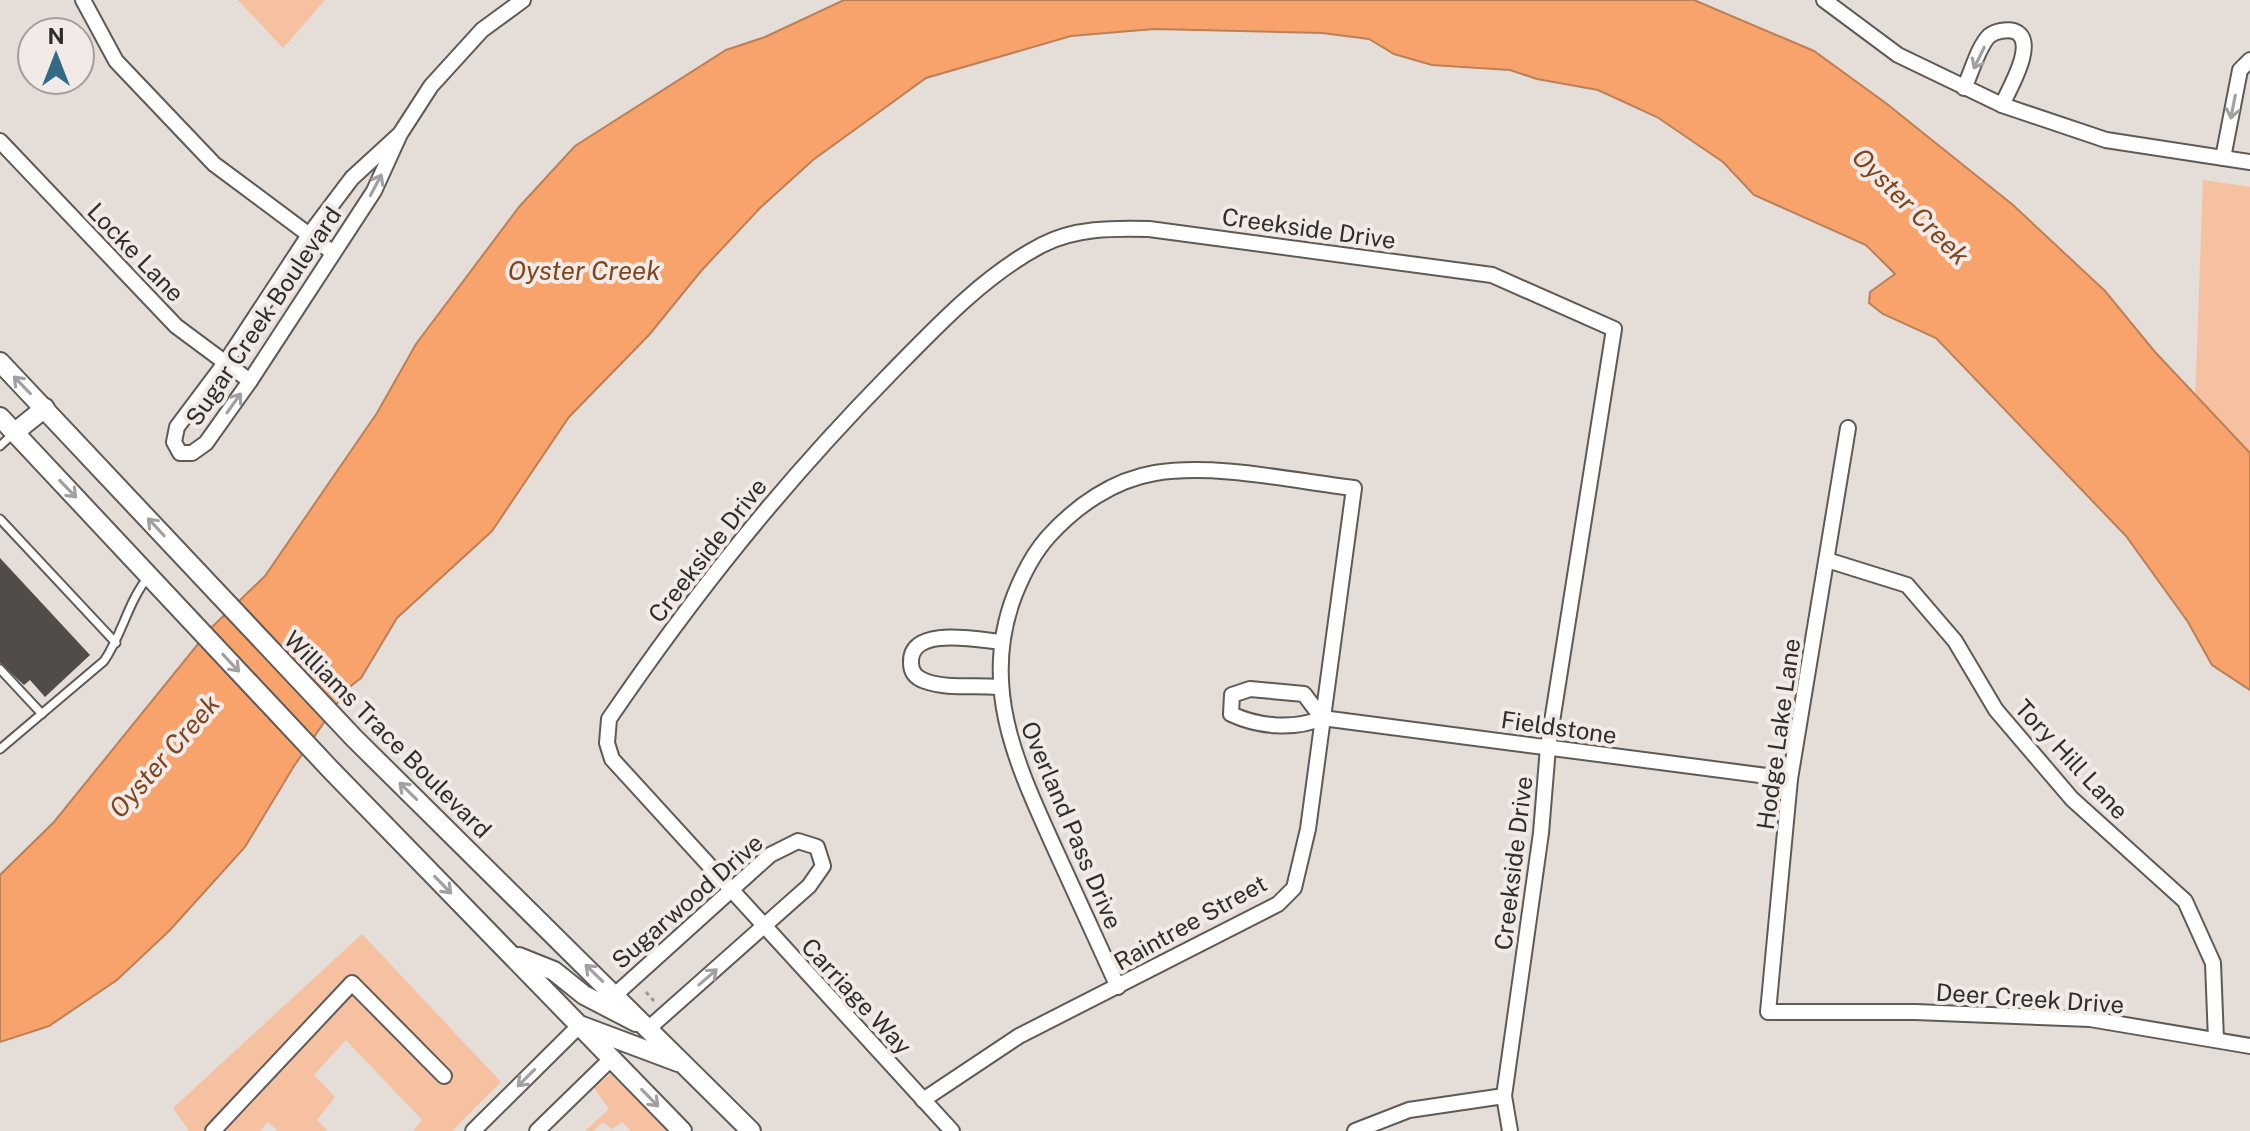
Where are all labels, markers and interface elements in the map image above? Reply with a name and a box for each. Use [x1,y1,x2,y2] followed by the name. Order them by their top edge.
[16,16,96,96] north arrow
[47,23,65,49] text: N
[1970,45,1986,69] one-way arrow
[2225,94,2240,119] one-way arrow
[1846,141,1976,271] water label: Oyster Creek
[368,174,384,198] one-way arrow
[82,197,190,307] street label: Locke Lane
[179,201,347,431] street label: Sugar Creek Boulevard
[1220,202,1398,254] street label: Creekside Drive
[508,255,660,286] water label: Oyster Creek
[13,375,32,395] one-way arrow
[226,393,242,415] one-way arrow
[642,472,772,628] street label: Creekside Drive
[59,479,78,499] one-way arrow
[147,517,166,537] one-way arrow
[279,625,497,843] street label: Williams Trace Boulevard
[1751,636,1805,832] street label: Hodge Lake Lane
[222,653,240,673] one-way arrow
[102,688,226,824] water label: Oyster Creek
[2010,693,2134,825] street label: Tory Hill Lane
[1499,705,1619,749] street label: Fieldstone
[1016,717,1128,933] street label: Overland Pass Drive
[1488,774,1538,952] street label: Creekside Drive
[399,782,418,801] one-way arrow
[606,828,768,974] street label: Sugarwood Drive
[1109,868,1271,976] street label: Raintree Street
[434,875,453,895] one-way arrow
[796,932,918,1060] street label: Carriage Way
[584,963,604,982] one-way arrow
[698,968,718,986] one-way arrow
[1935,977,2125,1019] street label: Deer Creek Drive
[517,1068,536,1087] one-way arrow
[641,1088,660,1108] one-way arrow

